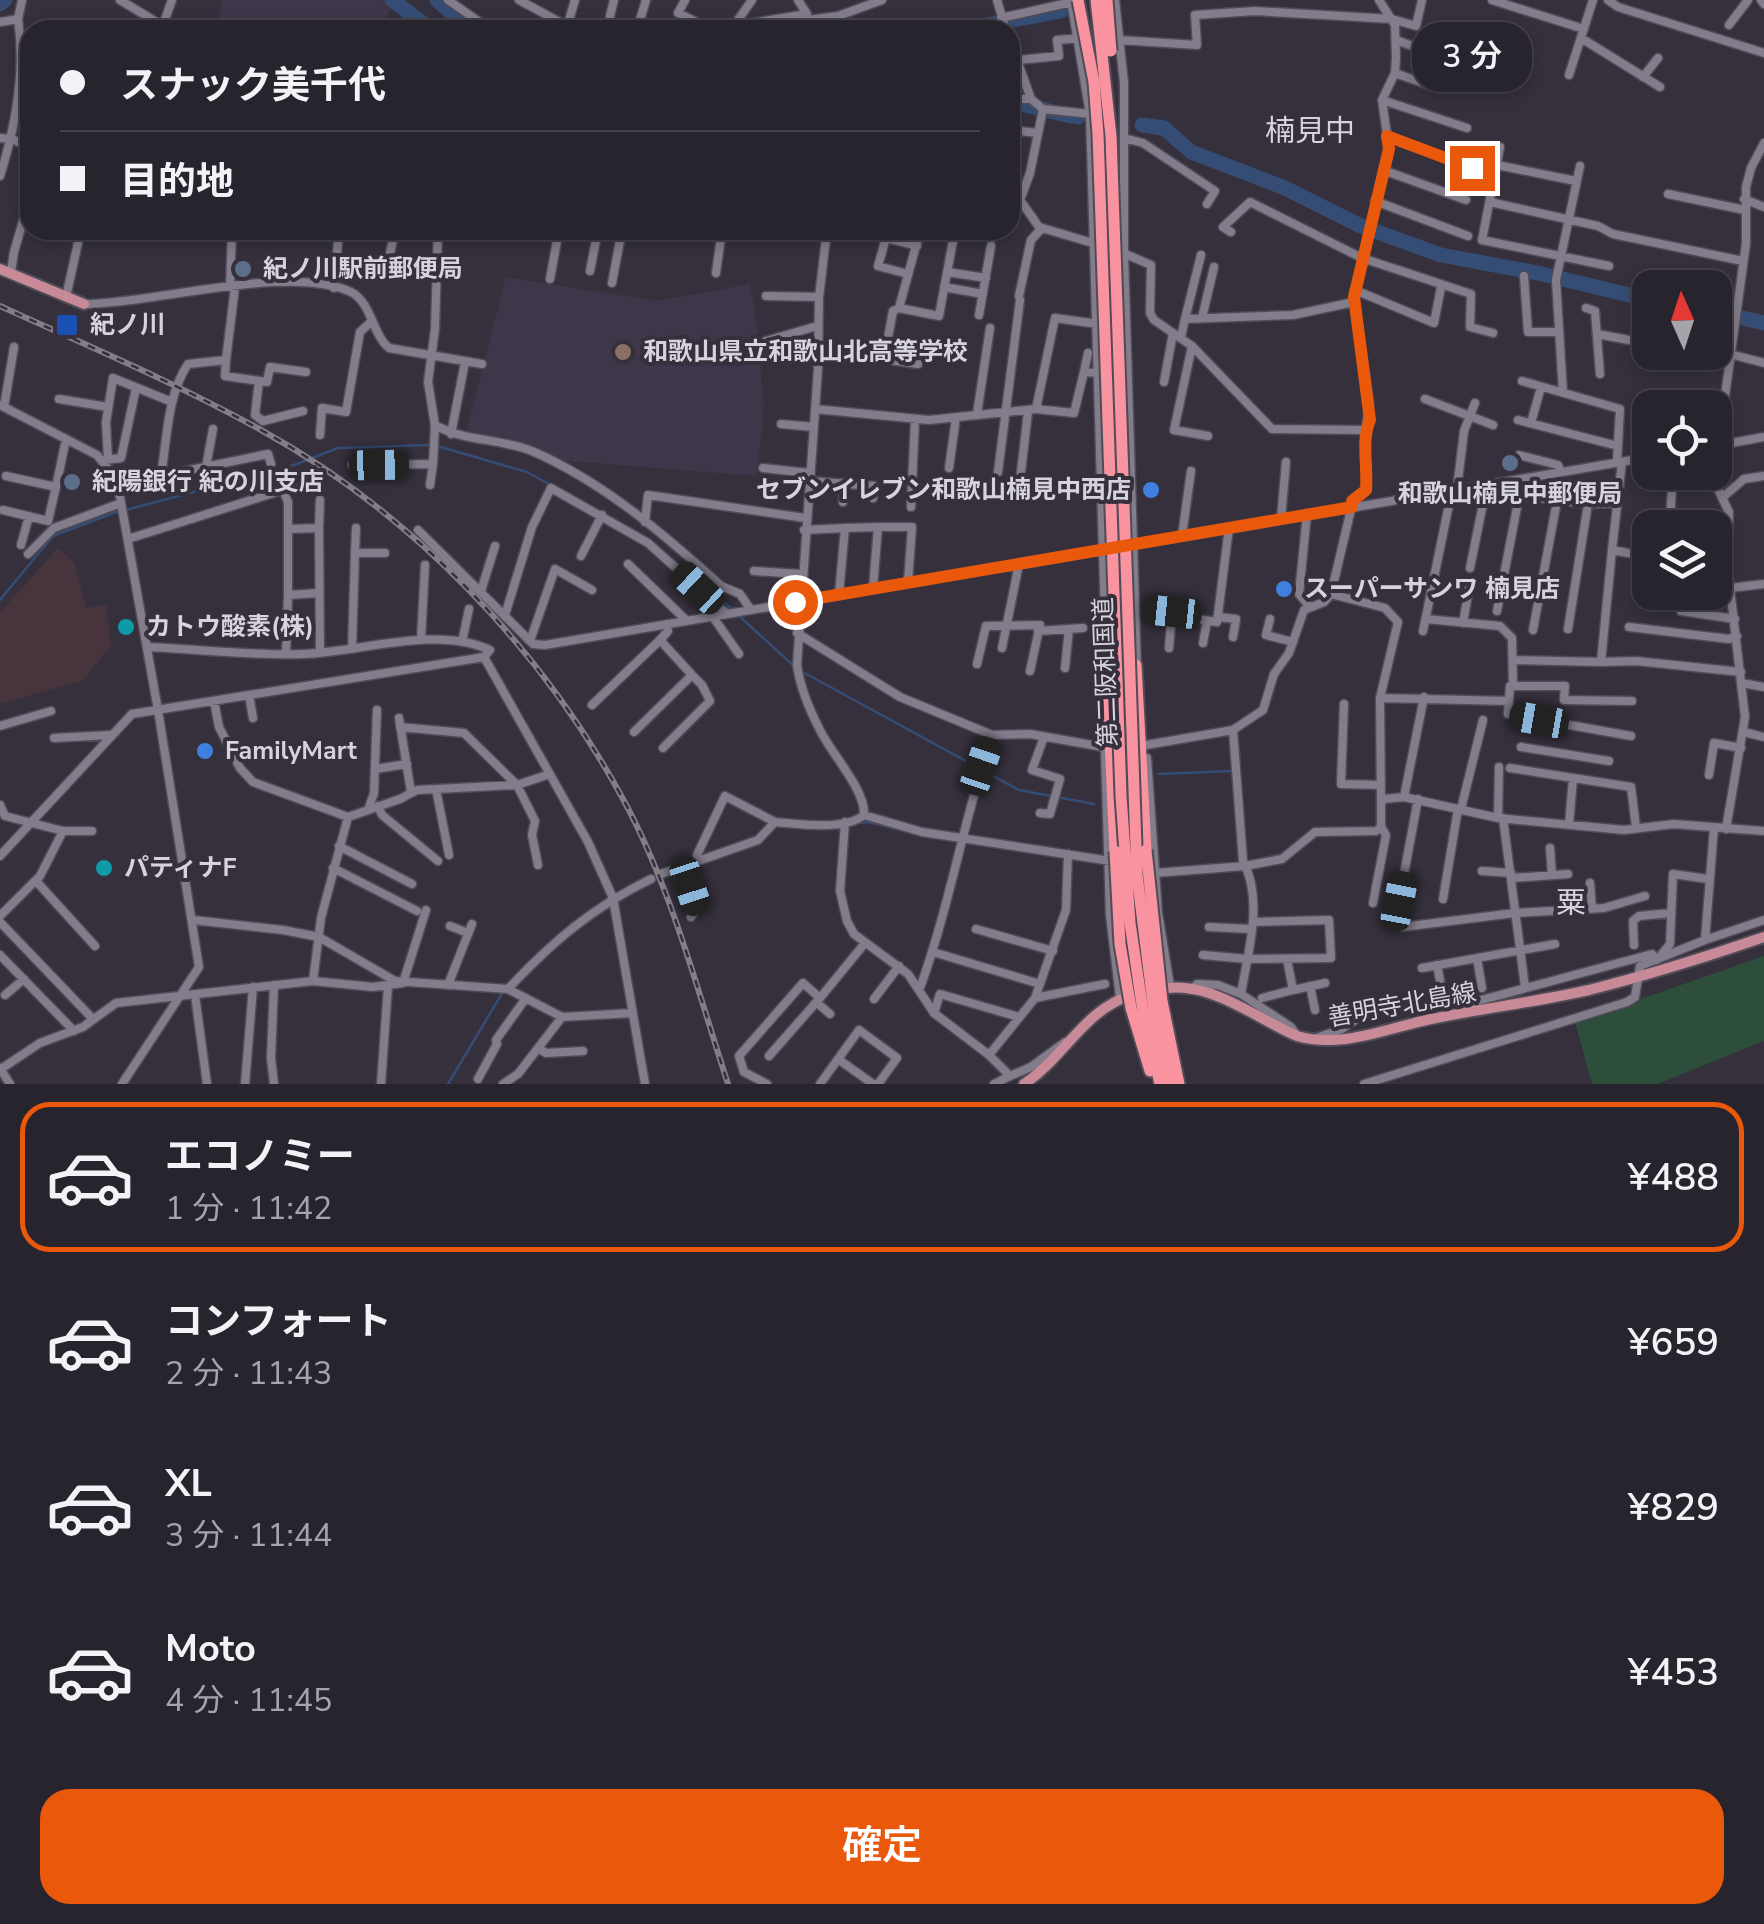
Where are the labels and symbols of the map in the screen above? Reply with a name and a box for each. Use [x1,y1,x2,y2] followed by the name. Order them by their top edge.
[1412,23,1532,93] callout: 3 分
[1265,111,1355,152] district label: 楠見中
[1450,146,1495,191] route end
[263,252,463,286] place label: 紀ノ川駅前郵便局
[232,258,254,280] marker: 紀ノ川駅前郵便局
[1632,270,1732,370] north arrow
[90,308,165,342] place label: 紀ノ川
[54,312,80,338] marker: 紀ノ川
[643,335,968,369] place label: 和歌山県立和歌山北高等学校
[612,341,634,363] marker: 和歌山県立和歌山北高等学校
[349,449,409,481] car
[1499,452,1521,474] marker: 和歌山楠見中郵便局
[92,465,324,499] place label: 紀陽銀行 紀の川支店
[61,471,83,493] marker: 紀陽銀行 紀の川支店
[756,473,1131,507] place label: セブンイレブン和歌山楠見中西店
[1397,477,1623,511] place label: 和歌山楠見中郵便局
[1140,479,1162,501] marker: セブンイレブン和歌山楠見中西店
[666,557,730,619] car
[1304,572,1560,606] place label: スーパーサンワ 楠見店
[1273,578,1295,600] marker: スーパーサンワ 楠見店
[773,580,818,625] route start
[1141,594,1203,630] car
[1086,596,1126,748] street label: 第二阪和国道
[146,610,314,644] place label: カトウ酸素(株)
[115,616,137,638] marker: カトウ酸素(株)
[1507,700,1571,740] car
[957,733,1005,799] car
[225,734,357,768] place label: FamilyMart
[194,740,216,762] marker: FamilyMart
[124,851,237,885] place label: パティナF
[666,853,714,919] car
[93,857,115,879] marker: パティナF
[1379,869,1419,933] car
[1556,883,1586,924] district label: 粟
[1325,975,1479,1035] street label: 善明寺北島線

